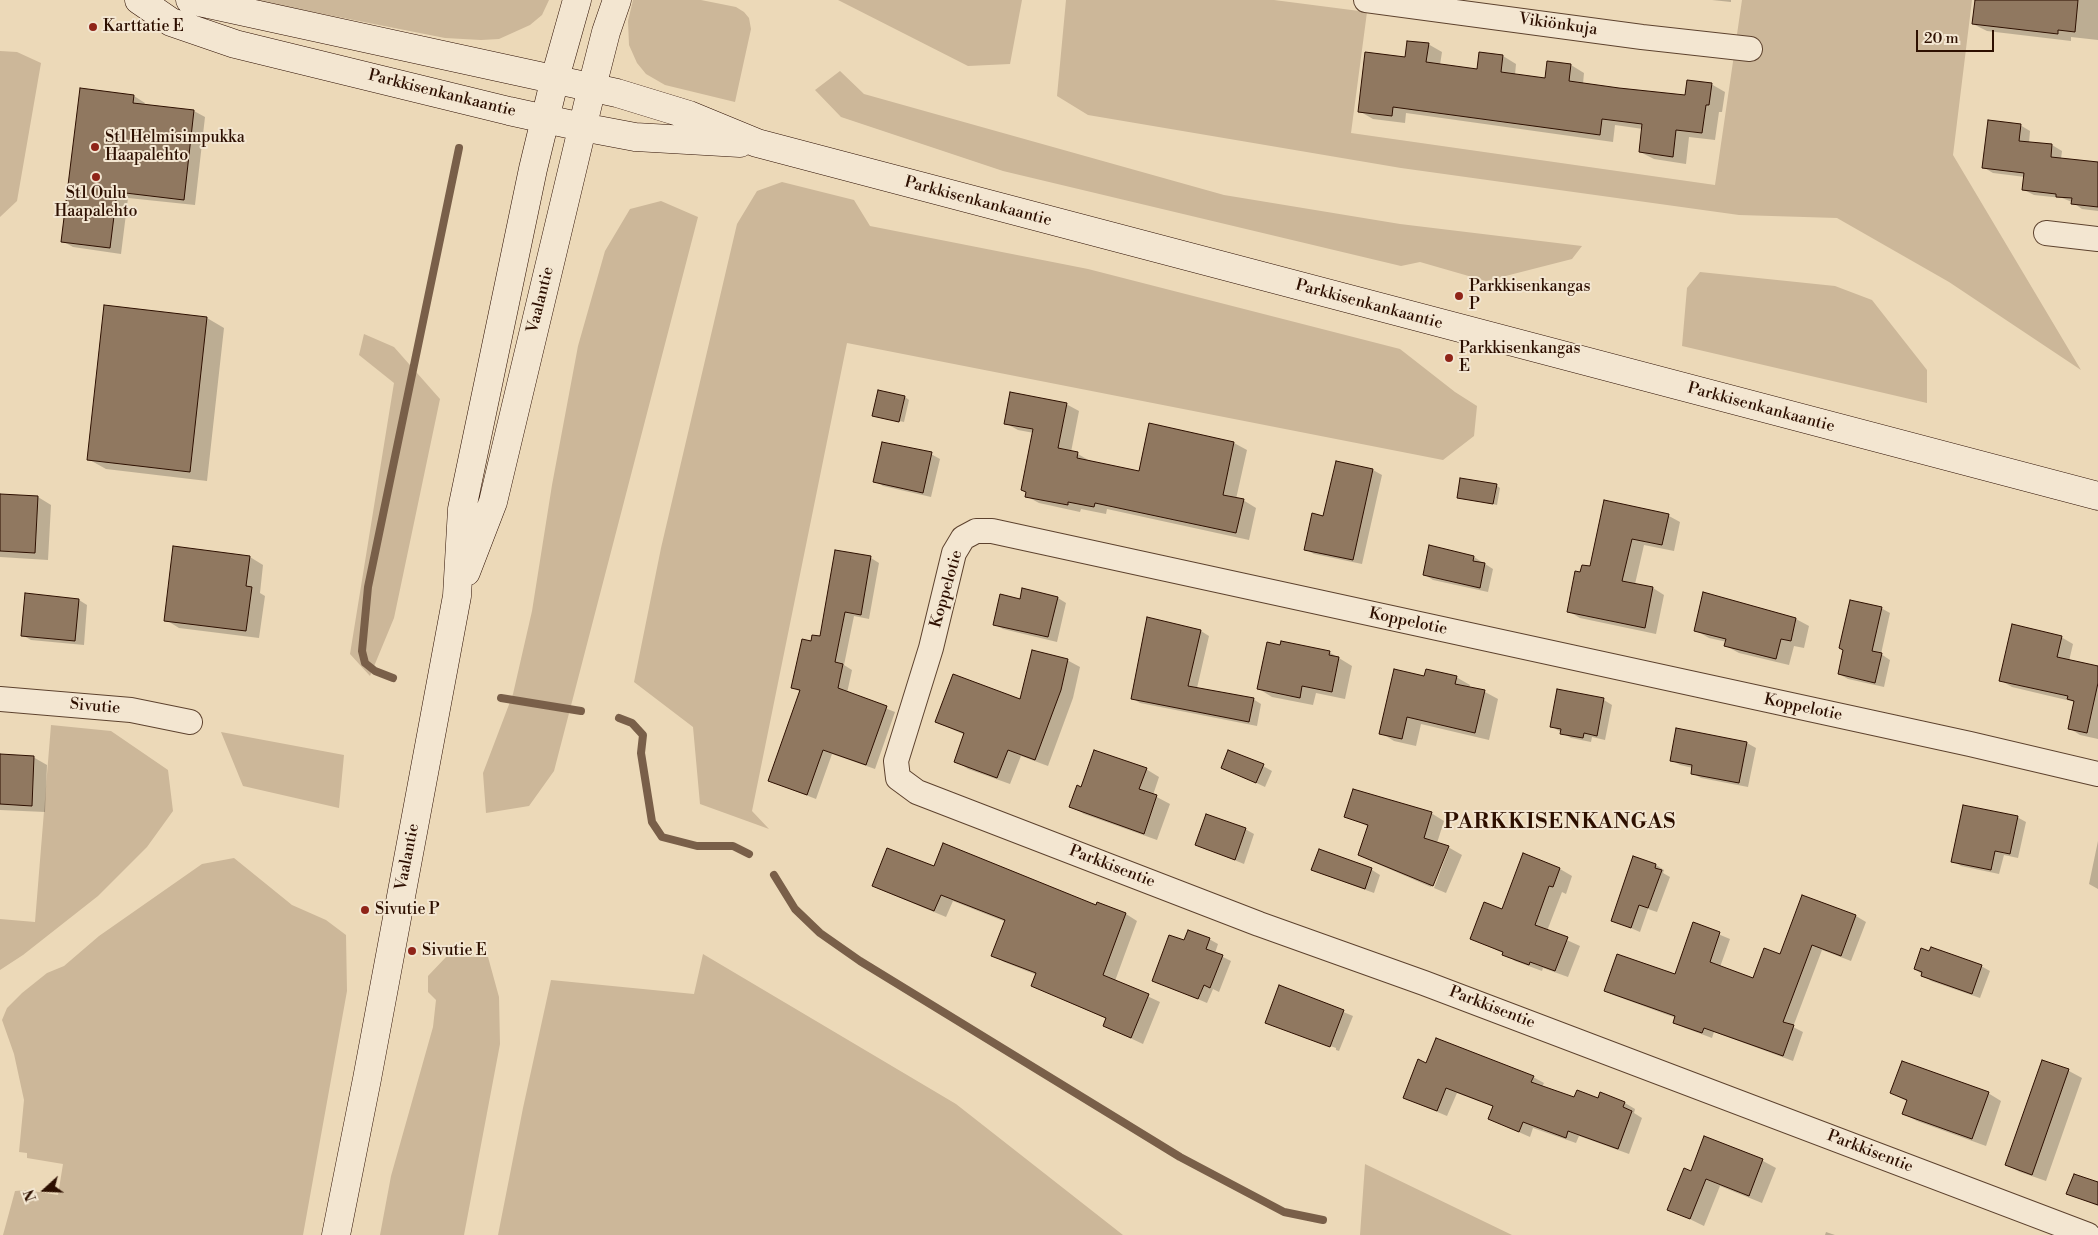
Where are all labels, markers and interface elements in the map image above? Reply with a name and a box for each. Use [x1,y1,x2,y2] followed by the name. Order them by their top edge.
[1517,10,1599,40] street label: Vikiönkuja
[103,17,184,37] place label: Karttatie E
[1918,20,1996,52] scale bar
[87,21,99,33] marker: Karttatie E
[1924,29,1959,48] text: 20 m
[366,66,518,122] street label: Parkkisenkankaantie
[105,128,245,166] place label: St1 Helmisimpukka Haapalehto
[89,141,101,153] marker: St1 Helmisimpukka Haapalehto
[90,171,102,183] marker: St1 Oulu Haapalehto
[902,173,1054,231] street label: Parkkisenkankaantie
[54,184,138,222] place label: St1 Oulu Haapalehto
[524,265,558,335] street label: Vaalantie
[1293,276,1445,334] street label: Parkkisenkankaantie
[1469,277,1590,315] place label: Parkkisenkangas P
[1453,290,1465,302] marker: Parkkisenkangas P
[1459,339,1580,377] place label: Parkkisenkangas E
[1443,352,1455,364] marker: Parkkisenkangas E
[1685,379,1837,437] street label: Parkkisenkankaantie
[927,548,967,630] street label: Koppelotie
[1367,604,1449,640] street label: Koppelotie
[1762,690,1844,726] street label: Koppelotie
[69,695,121,719] street label: Sivutie
[1442,810,1678,836] district label: PARKKISENKANGAS
[392,822,424,892] street label: Vaalantie
[1066,842,1158,892] street label: Parkkisentie
[375,900,440,920] place label: Sivutie P
[359,904,371,916] marker: Sivutie P
[422,941,487,961] place label: Sivutie E
[406,945,418,957] marker: Sivutie E
[1446,983,1538,1033] street label: Parkkisentie
[1824,1127,1916,1177] street label: Parkkisentie
[20,1165,70,1215] north arrow
[21,1187,41,1203] text: N

